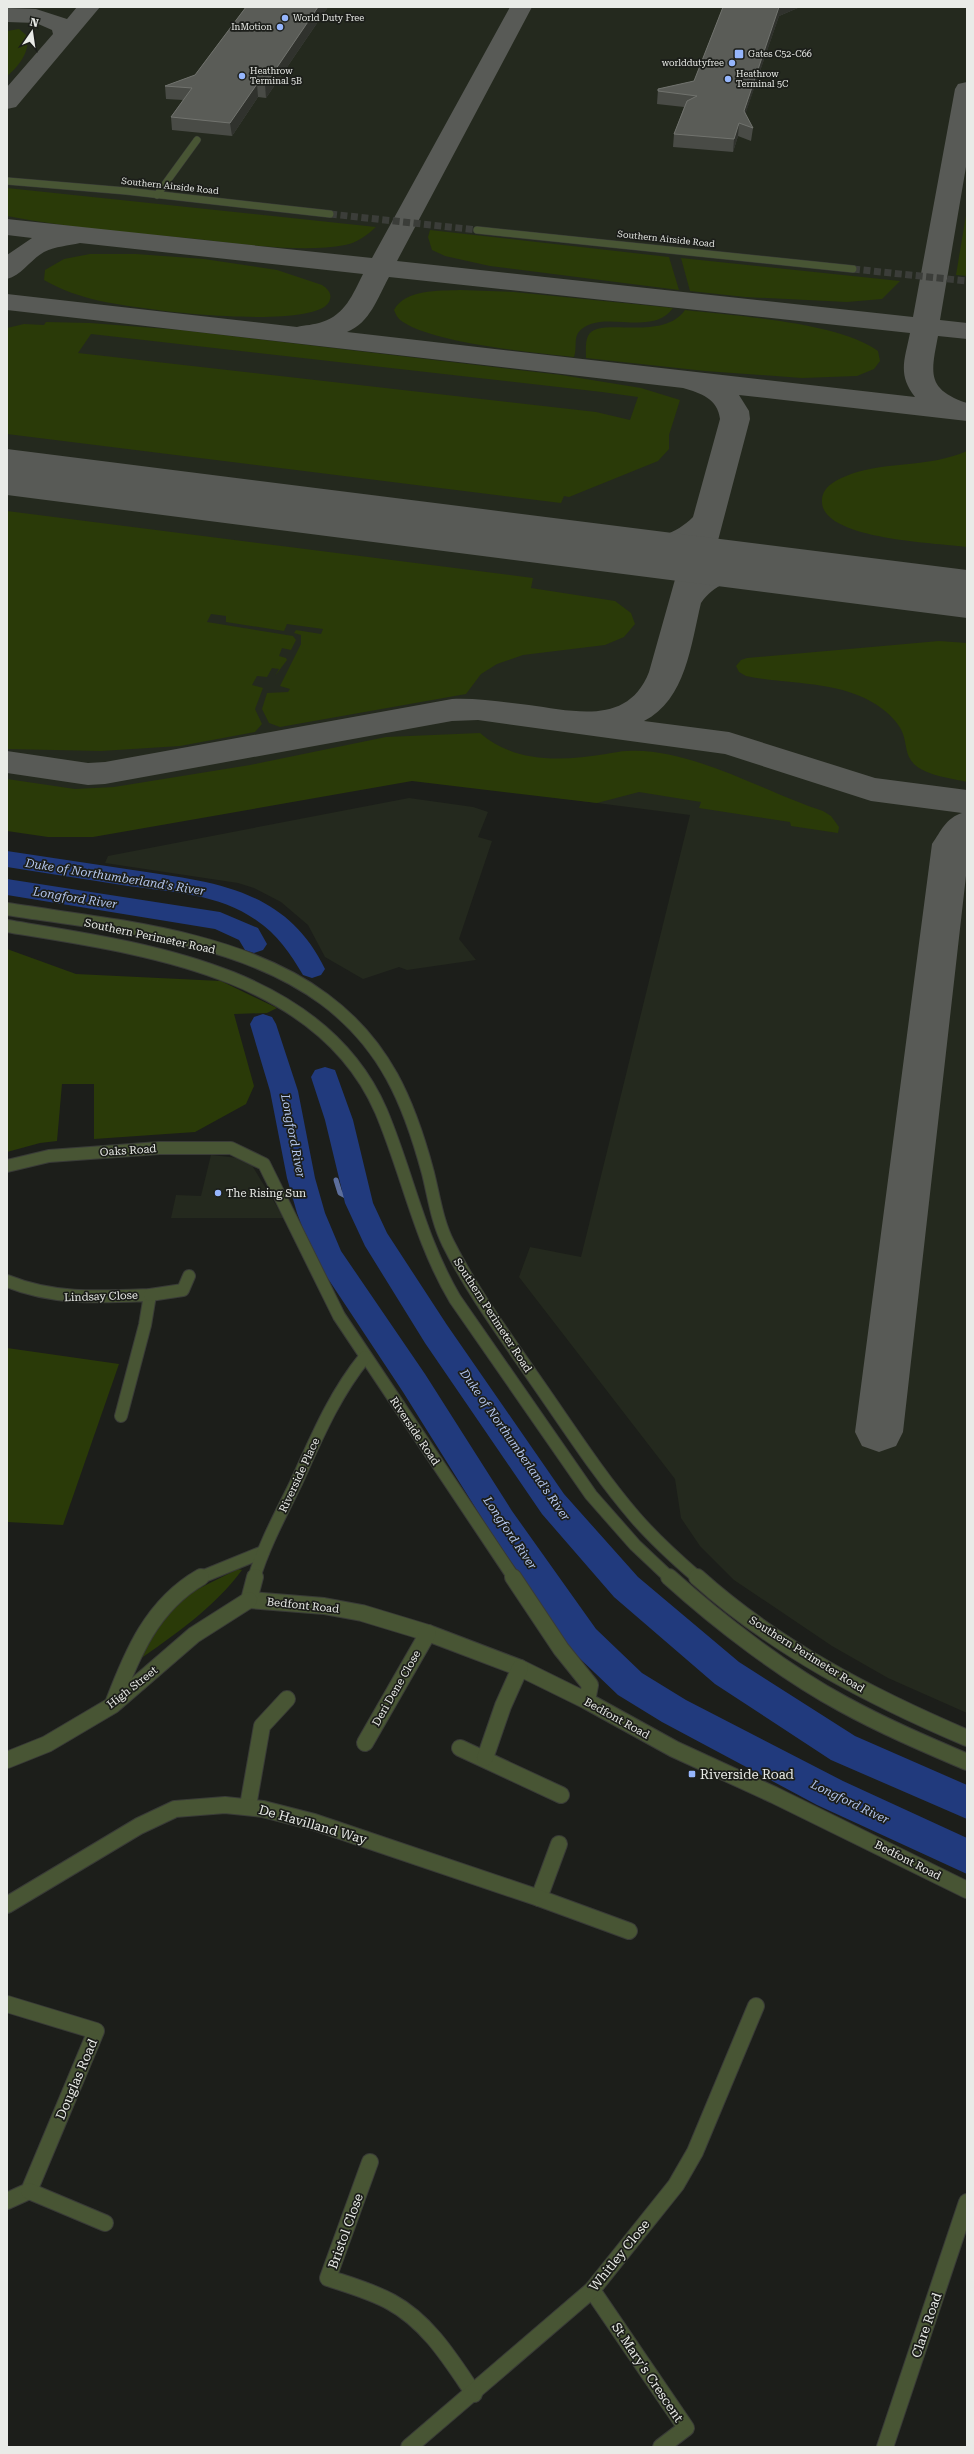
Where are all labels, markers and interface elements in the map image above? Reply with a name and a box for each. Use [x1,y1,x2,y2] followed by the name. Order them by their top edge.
[12,12,52,52] north arrow
[280,13,290,23] marker: World Duty Free
[293,13,364,23] place label: World Duty Free
[29,15,40,30] text: N
[231,22,272,32] place label: InMotion
[275,22,285,32] marker: InMotion
[733,48,745,60] marker: Gates C52-C66
[748,49,812,59] place label: Gates C52-C66
[662,58,724,68] place label: worlddutyfree
[727,58,737,68] marker: worlddutyfree
[250,66,302,86] place label: Heathrow Terminal 5B
[736,69,789,89] place label: Heathrow Terminal 5C
[237,71,247,81] marker: Heathrow Terminal 5B
[723,74,733,84] marker: Heathrow Terminal 5C
[121,176,219,196] street label: Southern Airside Road
[617,229,715,249] street label: Southern Airside Road
[23,856,206,898] water label: Duke of Northumberland's River
[31,884,118,912] water label: Longford River
[83,916,217,957] street label: Southern Perimeter Road
[278,1092,308,1179] water label: Longford River
[99,1142,157,1159] street label: Oaks Road
[226,1187,306,1200] place label: The Rising Sun
[213,1188,223,1198] marker: The Rising Sun
[451,1256,534,1375] street label: Southern Perimeter Road
[64,1289,138,1304] street label: Lindsay Close
[457,1366,573,1523] water label: Duke of Northumberland's River
[387,1395,442,1468] street label: Riverside Road
[276,1436,322,1515] street label: Riverside Place
[480,1493,540,1572] water label: Longford River
[266,1595,340,1616] street label: Bedfont Road
[747,1614,867,1695] street label: Southern Perimeter Road
[370,1648,423,1728] street label: Deri Dene Close
[105,1664,160,1711] street label: High Street
[582,1695,652,1742] street label: Bedfont Road
[700,1767,795,1782] place label: Riverside Road
[687,1769,697,1779] marker: Riverside Road
[808,1777,891,1827] water label: Longford River
[257,1802,369,1847] street label: De Havilland Way
[872,1838,943,1883] street label: Bedfont Road
[53,2036,100,2122] street label: Douglas Road
[325,2191,366,2271] street label: Bristol Close
[586,2217,653,2294] street label: Whitley Close
[908,2290,945,2360] street label: Clare Road
[609,2320,687,2425] street label: St Mary's Crescent

